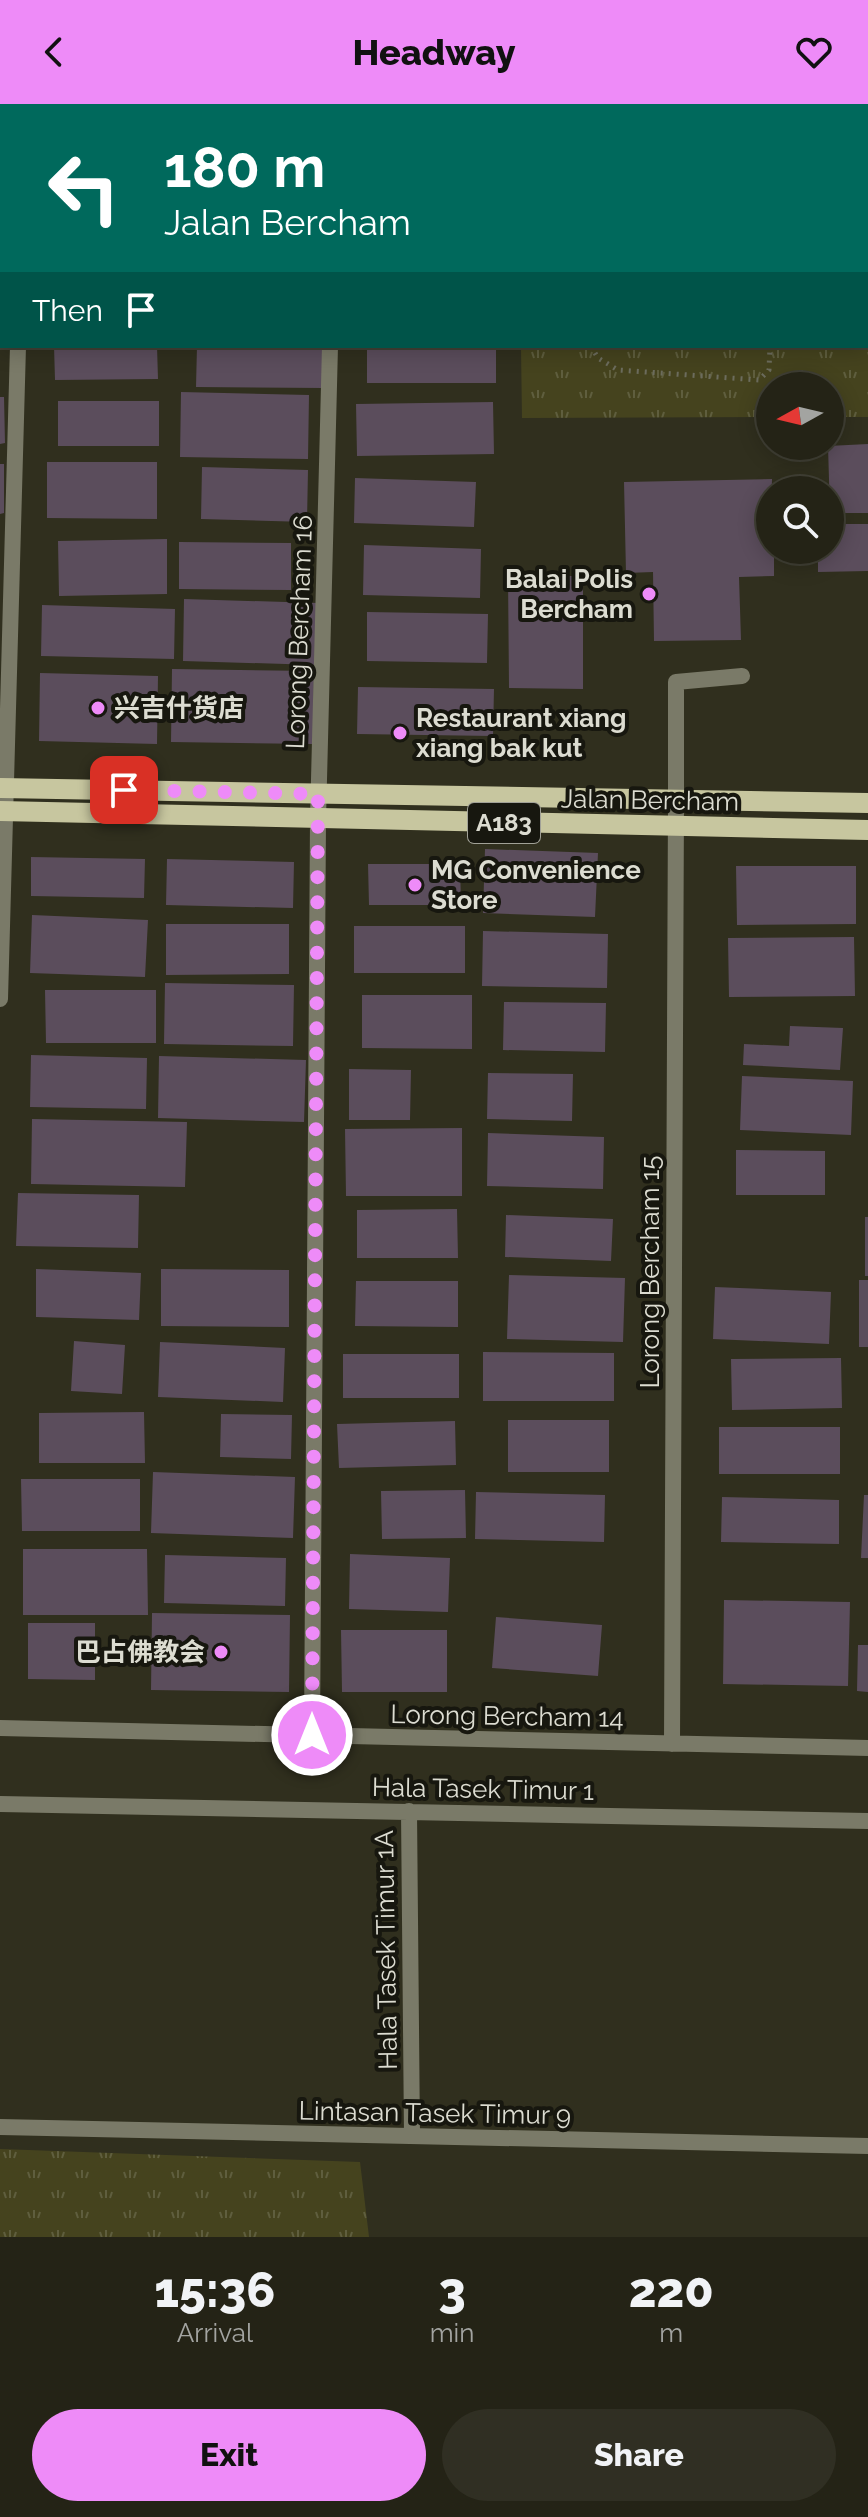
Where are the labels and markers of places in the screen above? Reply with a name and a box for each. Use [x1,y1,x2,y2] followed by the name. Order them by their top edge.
[505,564,633,624] place label: Balai Polis Bercham
[640,585,658,603] marker: Balai Polis Bercham
[114,693,244,723] place label: 兴吉什货店
[89,699,107,717] marker: 兴吉什货店
[416,703,626,763] place label: Restaurant xiang xiang bak kut
[391,724,409,742] marker: Restaurant xiang xiang bak kut
[90,756,158,824] pin
[431,855,641,915] place label: MG Convenience Store
[406,876,424,894] marker: MG Convenience Store
[75,1637,205,1667] place label: 巴占佛教会
[212,1643,230,1661] marker: 巴占佛教会

